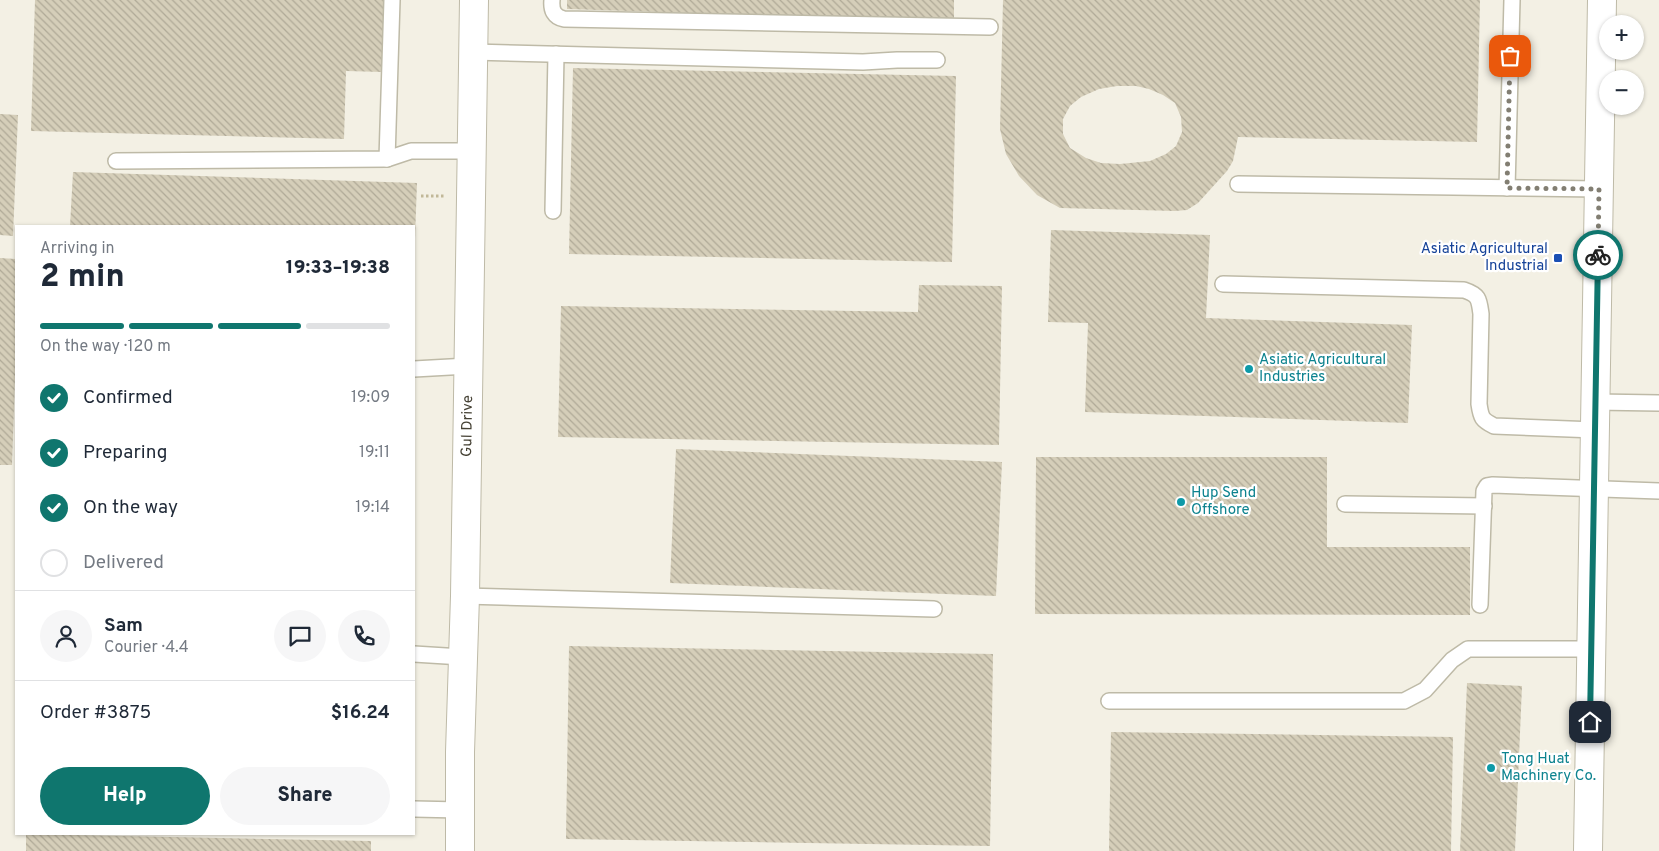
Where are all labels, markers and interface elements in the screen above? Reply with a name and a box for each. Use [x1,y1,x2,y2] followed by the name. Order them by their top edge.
[1599,15,1644,115] map controls
[1599,15,1644,60] button: +
[1489,35,1531,77] pin
[1496,42,1524,70] icon: bag
[1599,70,1644,115] button: −
[1573,230,1623,280] courier
[40,239,115,259] text: Arriving in
[1421,240,1548,276] place label: Asiatic Agricultural Industrial
[1584,241,1612,269] icon: bike
[1552,252,1564,264] marker: Asiatic Agricultural Industrial
[286,256,390,280] text: 19:33–19:38
[40,258,125,298] text: 2 min
[40,337,171,357] text: On the way · 120 m
[1259,351,1386,387] place label: Asiatic Agricultural Industries
[1243,363,1255,375] marker: Asiatic Agricultural Industries
[40,384,68,412] icon: check
[83,386,173,410] text: Confirmed
[351,388,390,408] text: 19:09
[458,395,478,457] street label: Gul Drive
[40,439,68,467] icon: check
[83,441,167,465] text: Preparing
[359,443,390,463] text: 19:11
[1191,484,1256,520] place label: Hup Send Offshore
[40,494,68,522] icon: check
[83,496,178,520] text: On the way
[1175,496,1187,508] marker: Hup Send Offshore
[355,498,390,518] text: 19:14
[83,551,164,575] text: Delivered
[40,610,92,662] button: person
[274,610,326,662] button: chat
[338,610,390,662] button: phone
[104,614,143,638] text: Sam
[104,638,189,658] text: Courier · 4.4
[40,701,151,725] text: Order #3875
[331,701,390,725] text: $16.24
[1569,701,1611,743] pin
[1576,708,1604,736] icon: home
[1501,750,1596,786] place label: Tong Huat Machinery Co.
[1485,762,1497,774] marker: Tong Huat Machinery Co.
[40,767,210,825] button: Help
[220,767,390,825] button: Share

